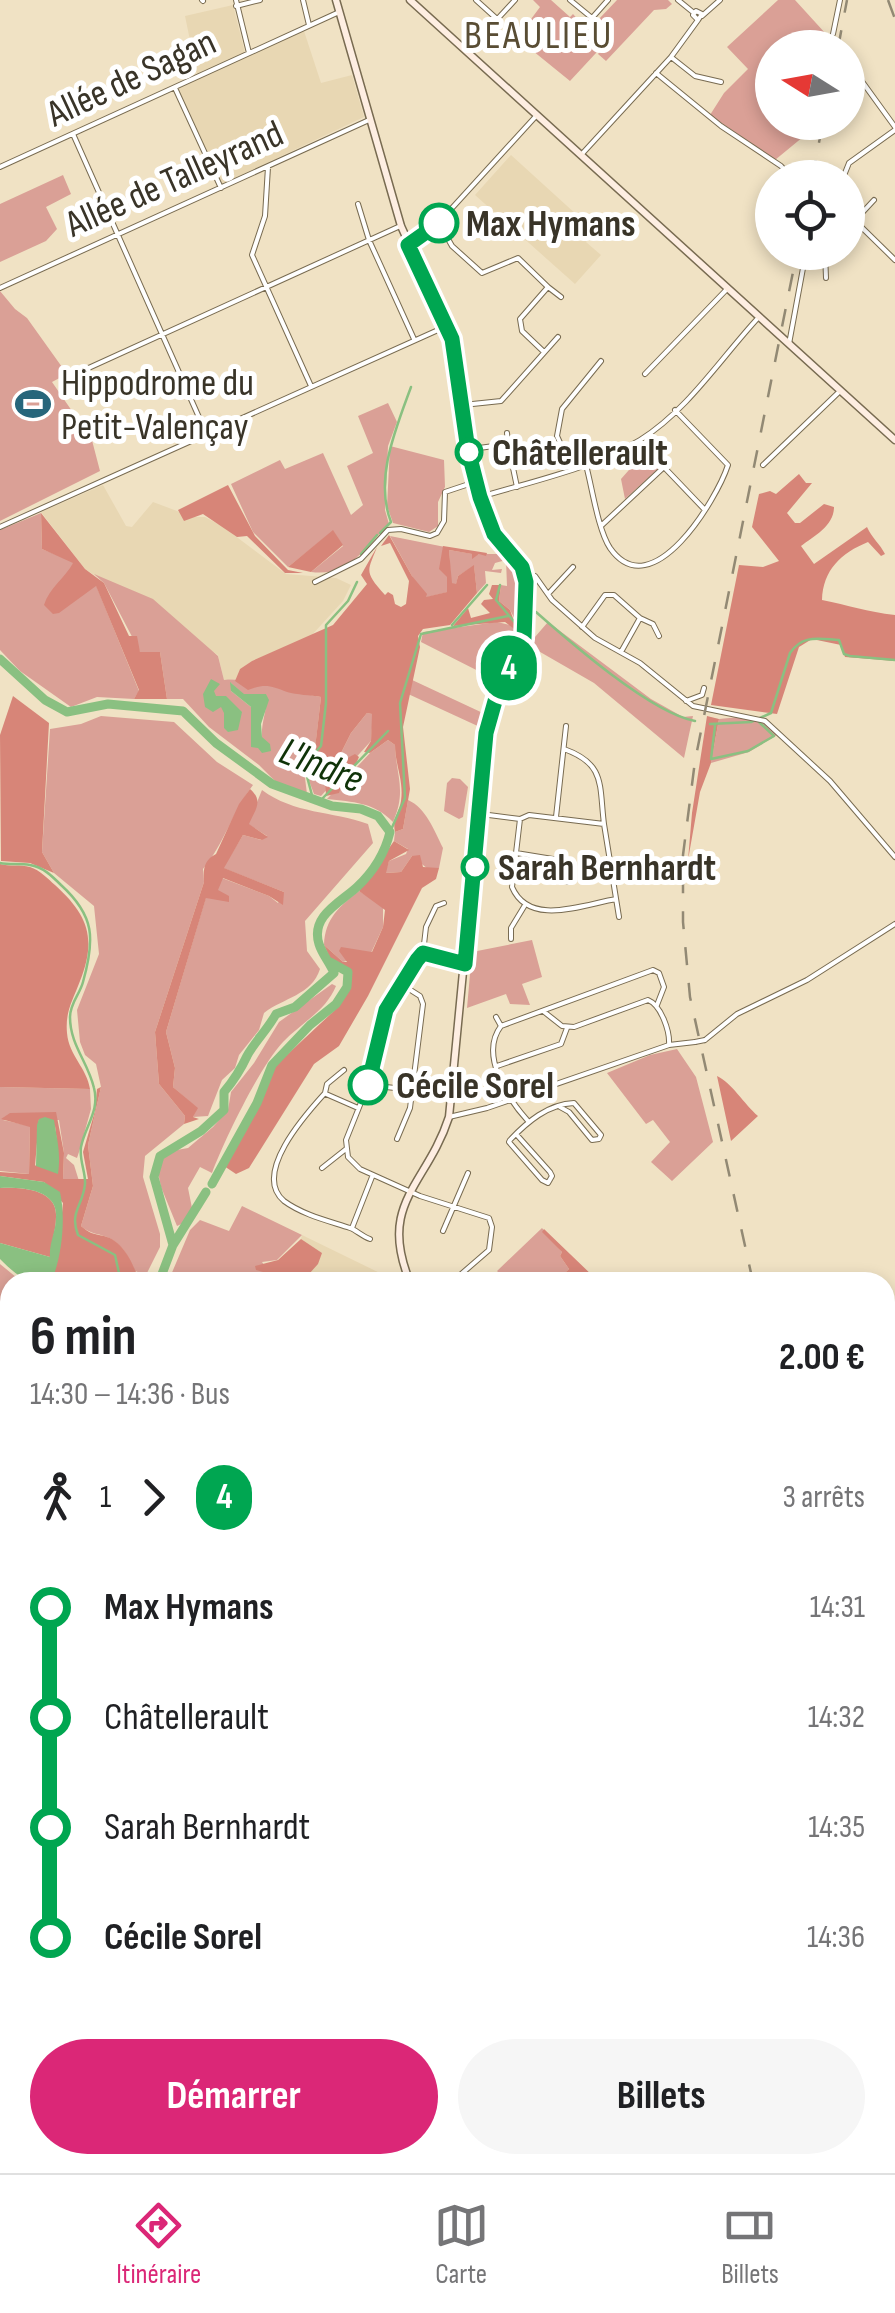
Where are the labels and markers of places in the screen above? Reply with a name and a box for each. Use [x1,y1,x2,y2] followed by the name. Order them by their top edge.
[466,202,636,247] place label: Max Hymans
[420,204,458,242] marker: Max Hymans
[61,361,254,450] place label: Hippodrome du Petit-Valençay
[14,385,52,423] sports icon: Hippodrome du Petit-Valençay
[492,431,668,476] place label: Châtellerault
[456,439,482,465] marker: Châtellerault
[498,846,716,891] place label: Sarah Bernhardt
[462,854,488,880] marker: Sarah Bernhardt
[396,1064,554,1109] place label: Cécile Sorel
[349,1066,387,1104] marker: Cécile Sorel

